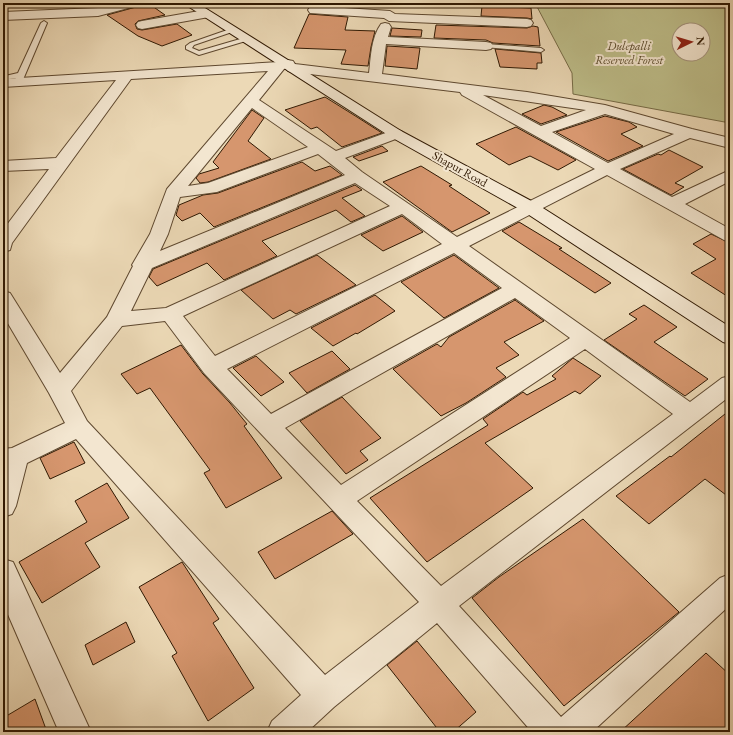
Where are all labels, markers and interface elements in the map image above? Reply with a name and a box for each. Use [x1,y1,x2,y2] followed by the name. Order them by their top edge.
[671,22,711,62] north arrow
[694,36,708,46] text: N
[595,38,663,68] park label: Dulepalli Reserved Forest
[430,147,491,191] street label: Shapur Road

